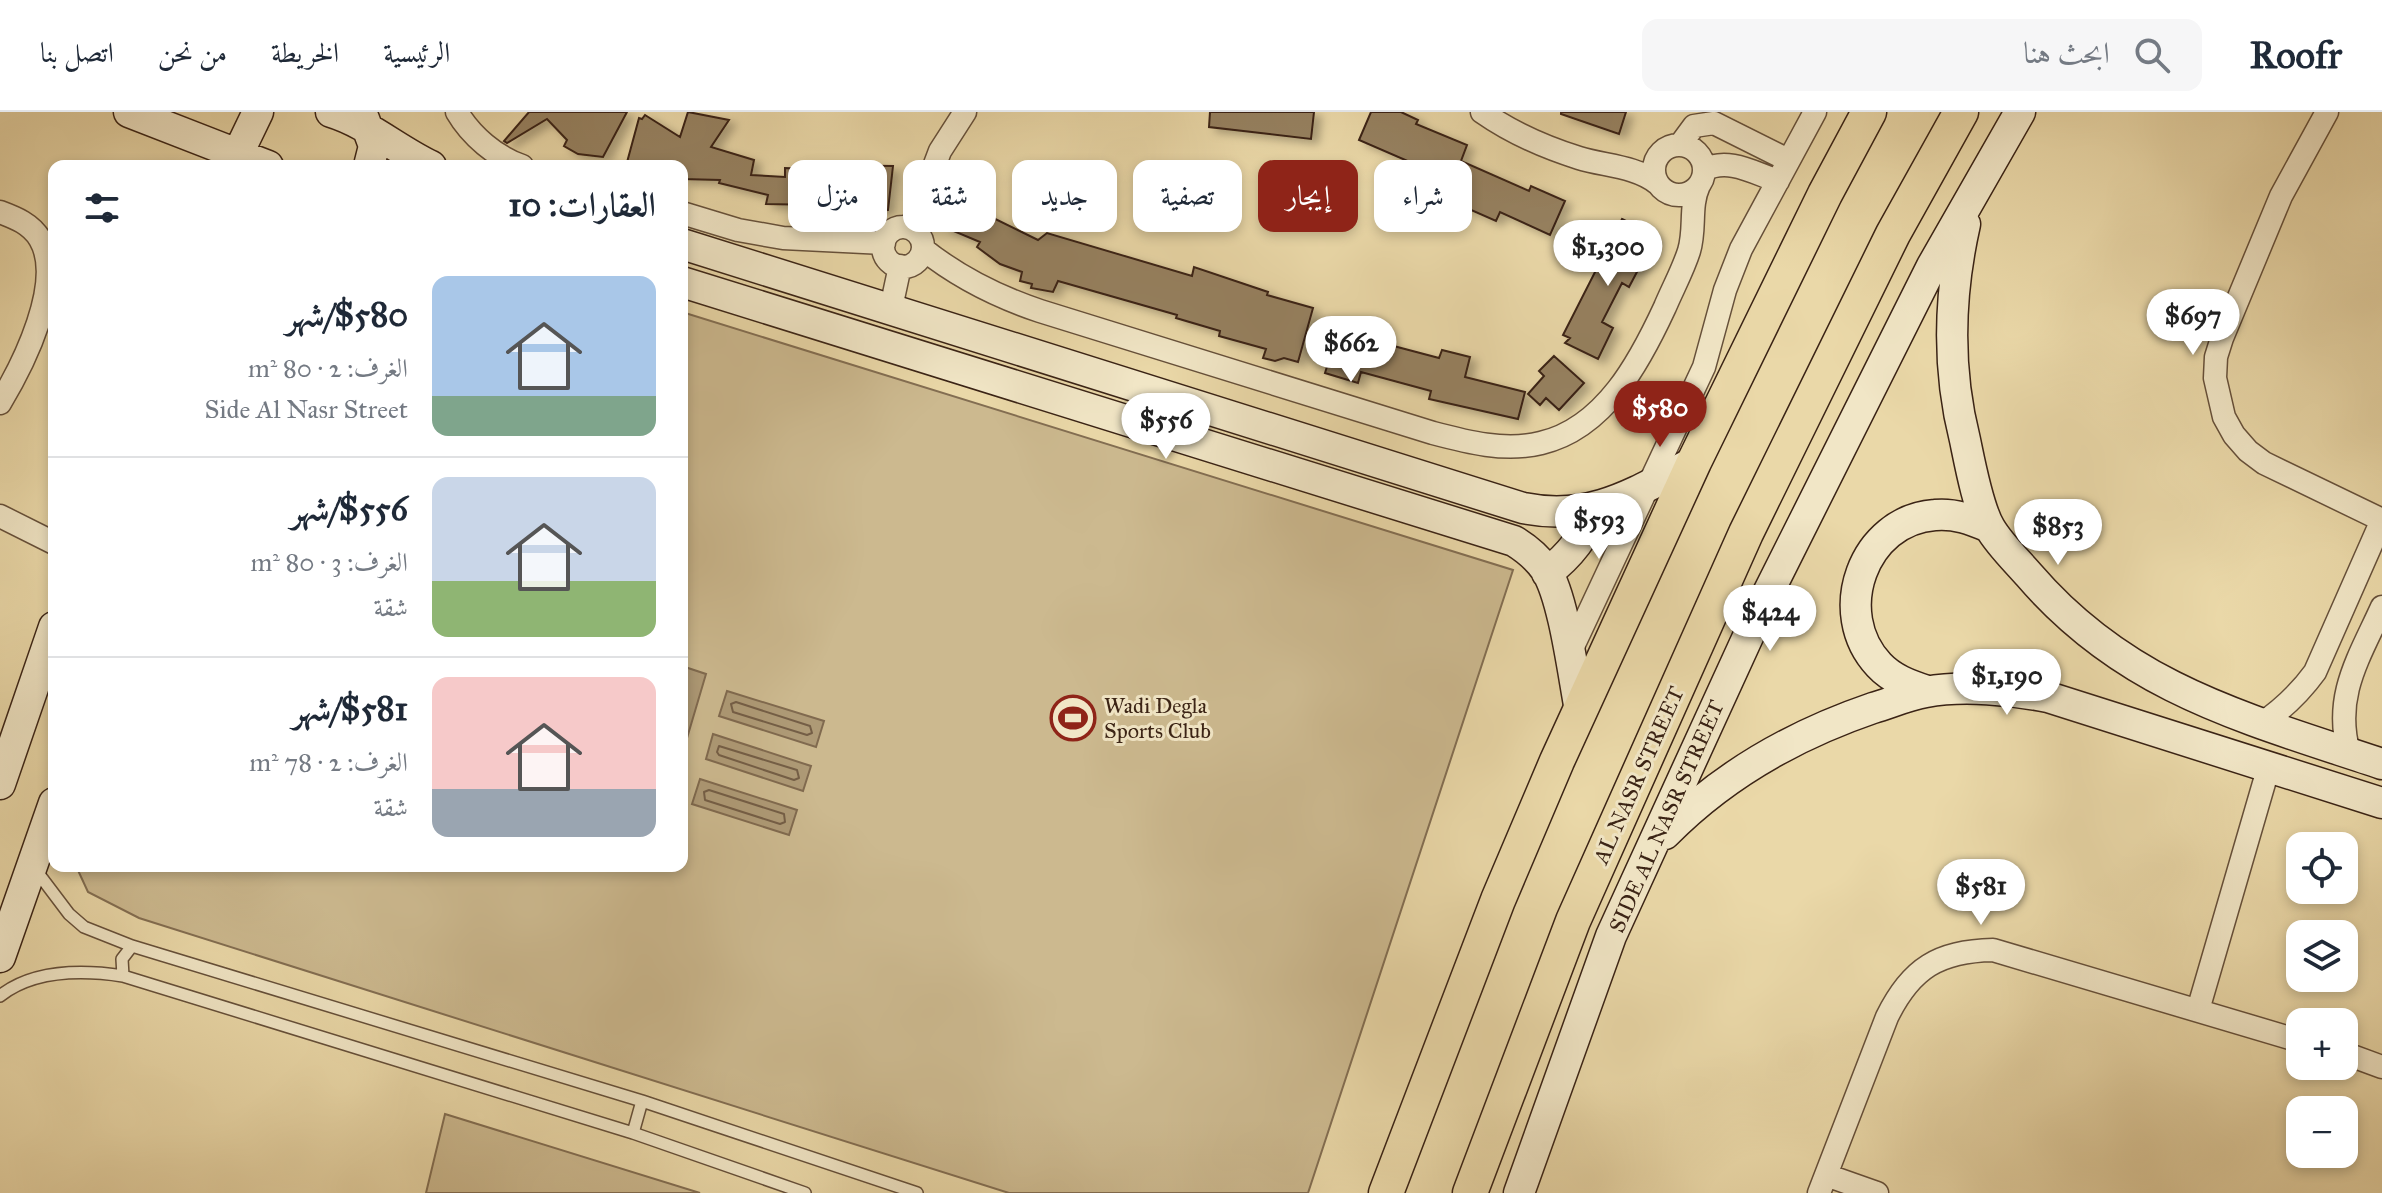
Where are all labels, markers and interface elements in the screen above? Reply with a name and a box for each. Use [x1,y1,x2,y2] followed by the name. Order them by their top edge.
[1642,19,2202,91] search box
[2250,32,2342,78] text: Roofr
[2130,33,2174,77] icon: search
[40,35,114,70] text: اتصل بنا
[158,35,227,70] text: من نحن
[271,35,339,70] text: الخريطة
[383,35,450,70] text: الرئيسية
[2023,35,2110,71] text: ابحث هنا
[788,160,887,232] chip: منزل
[903,160,996,232] chip: شقة
[1012,160,1117,232] chip: جديد
[1133,160,1242,232] chip: تصفية
[1258,160,1358,232] chip: إيجار
[1374,160,1472,232] chip: شراء
[508,184,656,225] text: العقارات: 10
[80,186,124,230] icon: filters
[1543,220,1673,288] pin: $1,300
[1571,230,1645,262] text: $1,300
[2146,289,2240,357] pin: $697
[286,294,408,335] text: $580/شهر
[2165,299,2221,331] text: $697
[496,308,592,404] icon: home
[1304,316,1398,384] pin: $662
[1323,326,1379,358] text: $662
[248,352,408,384] text: الغرف: 2 · 80 m²
[1613,381,1707,449] pin: $580
[1632,391,1688,423] text: $580
[205,393,408,425] text: Side Al Nasr Street
[1119,393,1213,461] pin: $556
[1139,403,1193,435] text: $556
[290,488,408,529] text: $556/شهر
[1552,493,1646,561] pin: $593
[2011,499,2105,567] pin: $853
[1573,503,1625,535] text: $593
[496,509,592,605] icon: home
[2032,509,2084,541] text: $853
[250,546,408,578] text: الغرف: 3 · 80 m²
[1723,585,1817,653] pin: $424
[374,591,408,623] text: شقة
[1741,595,1799,627] text: $424
[1942,649,2072,717] pin: $1,190
[1971,659,2043,691] text: $1,190
[1587,682,1690,869] street label: AL NASR STREET
[292,688,408,729] text: $581/شهر
[1104,692,1211,744] place label: Wadi Degla Sports Club
[1049,694,1097,742] sports icon: Wadi Degla Sports Club
[1603,696,1730,937] street label: SIDE AL NASR STREET
[496,709,592,805] icon: home
[249,746,408,778] text: الغرف: 2 · 78 m²
[374,791,408,823] text: شقة
[2286,832,2358,1168] map controls
[2286,832,2358,904] button: locate
[1934,859,2028,927] pin: $581
[1955,869,2007,901] text: $581
[2286,920,2358,992] button: layers
[2286,1008,2358,1080] button: +
[2286,1096,2358,1168] button: −

